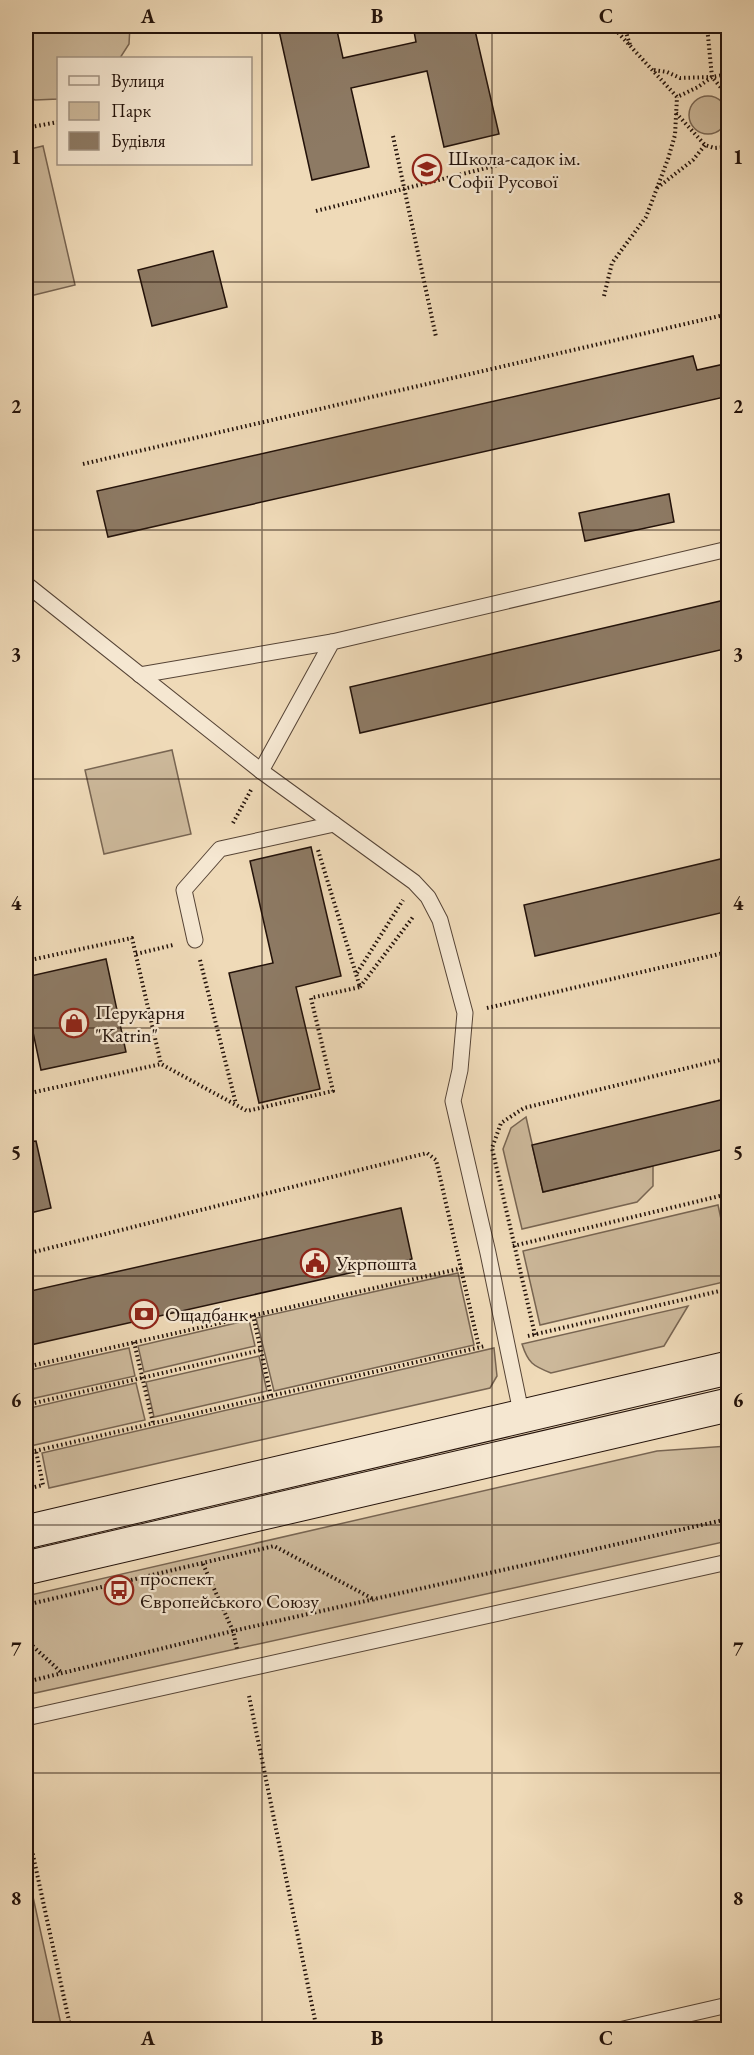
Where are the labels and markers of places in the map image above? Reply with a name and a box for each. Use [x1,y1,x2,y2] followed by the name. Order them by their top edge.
[448,145,581,194] place label: Школа-садок ім. Софії Русової
[411,153,443,185] school or university icon: Школа-садок ім. Софії Русової
[95,999,185,1048] place label: Перукарня "Katrin"
[58,1007,90,1039] shop icon: Перукарня "Katrin"
[299,1247,331,1279] public building icon: Укрпошта
[335,1250,417,1276] place label: Укрпошта
[128,1298,160,1330] bank icon: Ощадбанк
[165,1301,249,1327] place label: Ощадбанк
[140,1565,319,1614] place label: проспект Європейського Союзу
[103,1574,135,1606] bus stop icon: проспект Європейського Союзу

